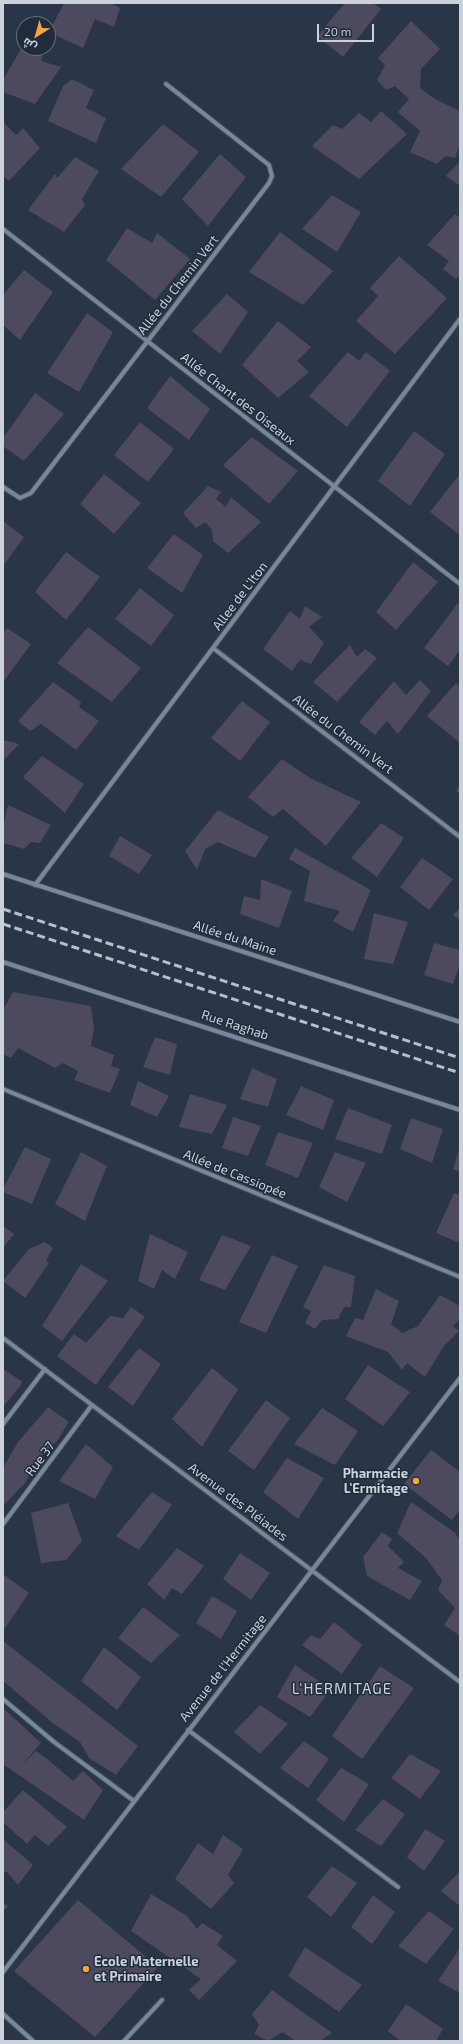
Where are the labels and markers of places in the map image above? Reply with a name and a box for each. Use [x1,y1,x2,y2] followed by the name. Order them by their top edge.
[343,1466,408,1497] place label: Pharmacie L'Ermitage
[411,1476,421,1486] marker: Pharmacie L'Ermitage
[94,1954,199,1985] place label: Ecole Maternelle et Primaire
[81,1964,91,1974] marker: Ecole Maternelle et Primaire

